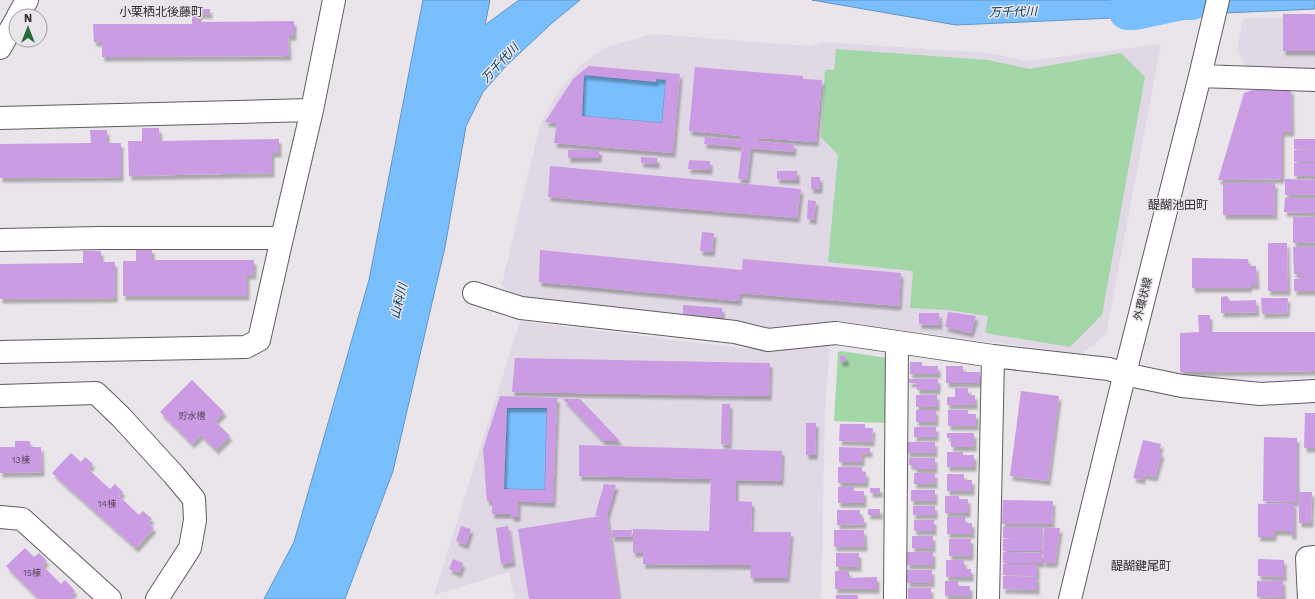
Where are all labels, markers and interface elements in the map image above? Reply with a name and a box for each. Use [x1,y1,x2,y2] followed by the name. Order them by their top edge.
[119,5,203,19] district label: 小栗栖北後藤町
[989,5,1039,19] water label: 万千代川
[8,8,48,48] north arrow
[24,12,32,25] text: N
[479,39,523,85] water label: 万千代川
[1148,198,1208,212] district label: 醍醐池田町
[1131,276,1155,322] street label: 外環状線
[388,280,410,320] water label: 山科川
[178,411,206,421] house number: 貯水槽
[12,454,31,465] house number: 13棟
[98,498,117,509] house number: 14棟
[1111,559,1171,573] district label: 醍醐鍵尾町
[23,567,42,578] house number: 15棟

